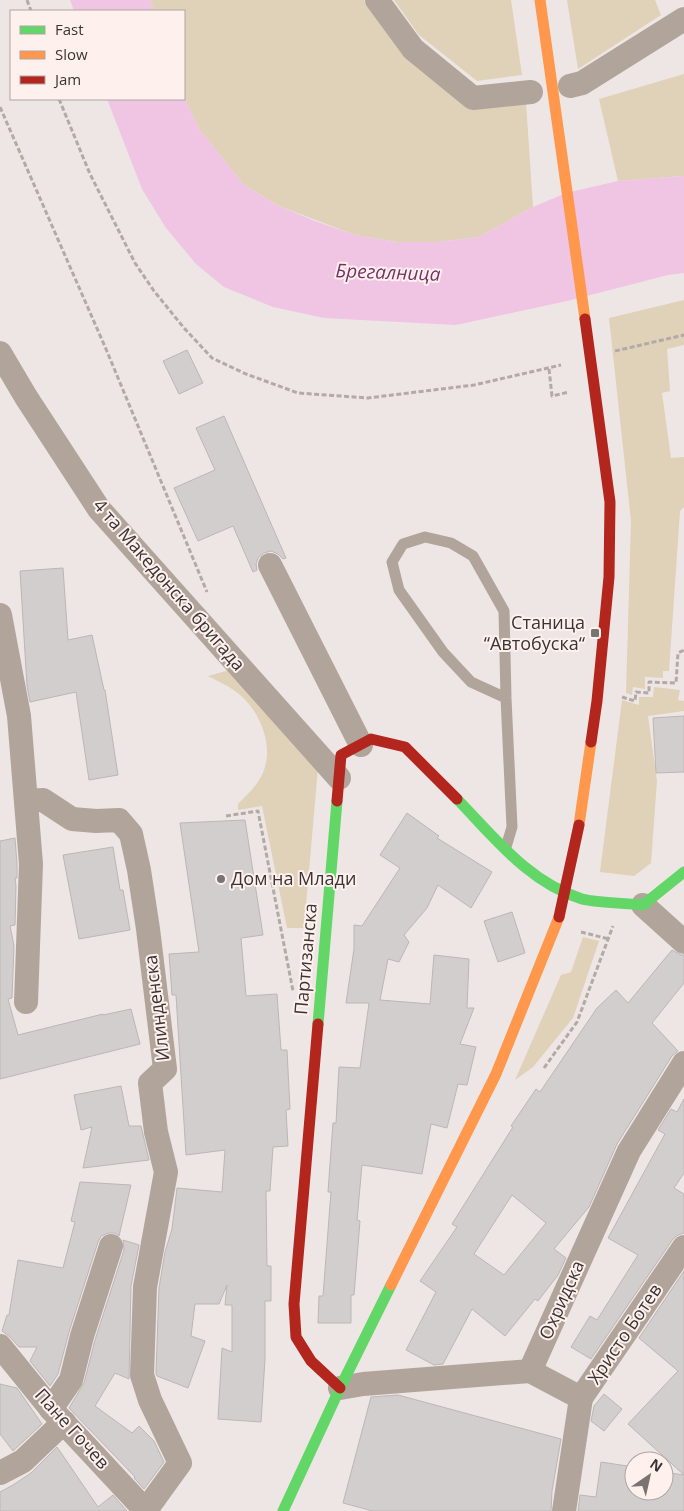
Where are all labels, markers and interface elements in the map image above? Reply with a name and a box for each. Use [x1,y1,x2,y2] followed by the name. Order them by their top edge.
[10,10,185,100] legend
[55,19,84,39] text: Fast
[55,44,88,64] text: Slow
[53,69,81,89] text: Jam
[335,257,441,287] water label: Брегалница
[88,493,251,675] street label: 4 та Македонска бригада
[484,610,586,655] place label: Станица “Автобуска“
[589,627,601,639] marker: Станица “Автобуска“
[231,866,356,890] place label: Дом на Млади
[215,873,227,885] marker: Дом на Млади
[288,902,322,1016] street label: Партизанска
[138,954,174,1062] street label: Илинденска
[533,1256,589,1343] street label: Охридска
[582,1279,667,1388] street label: Христо Ботев
[30,1383,115,1474] street label: Пане Гочев
[624,1451,674,1501] north arrow
[647,1454,667,1476] text: N

